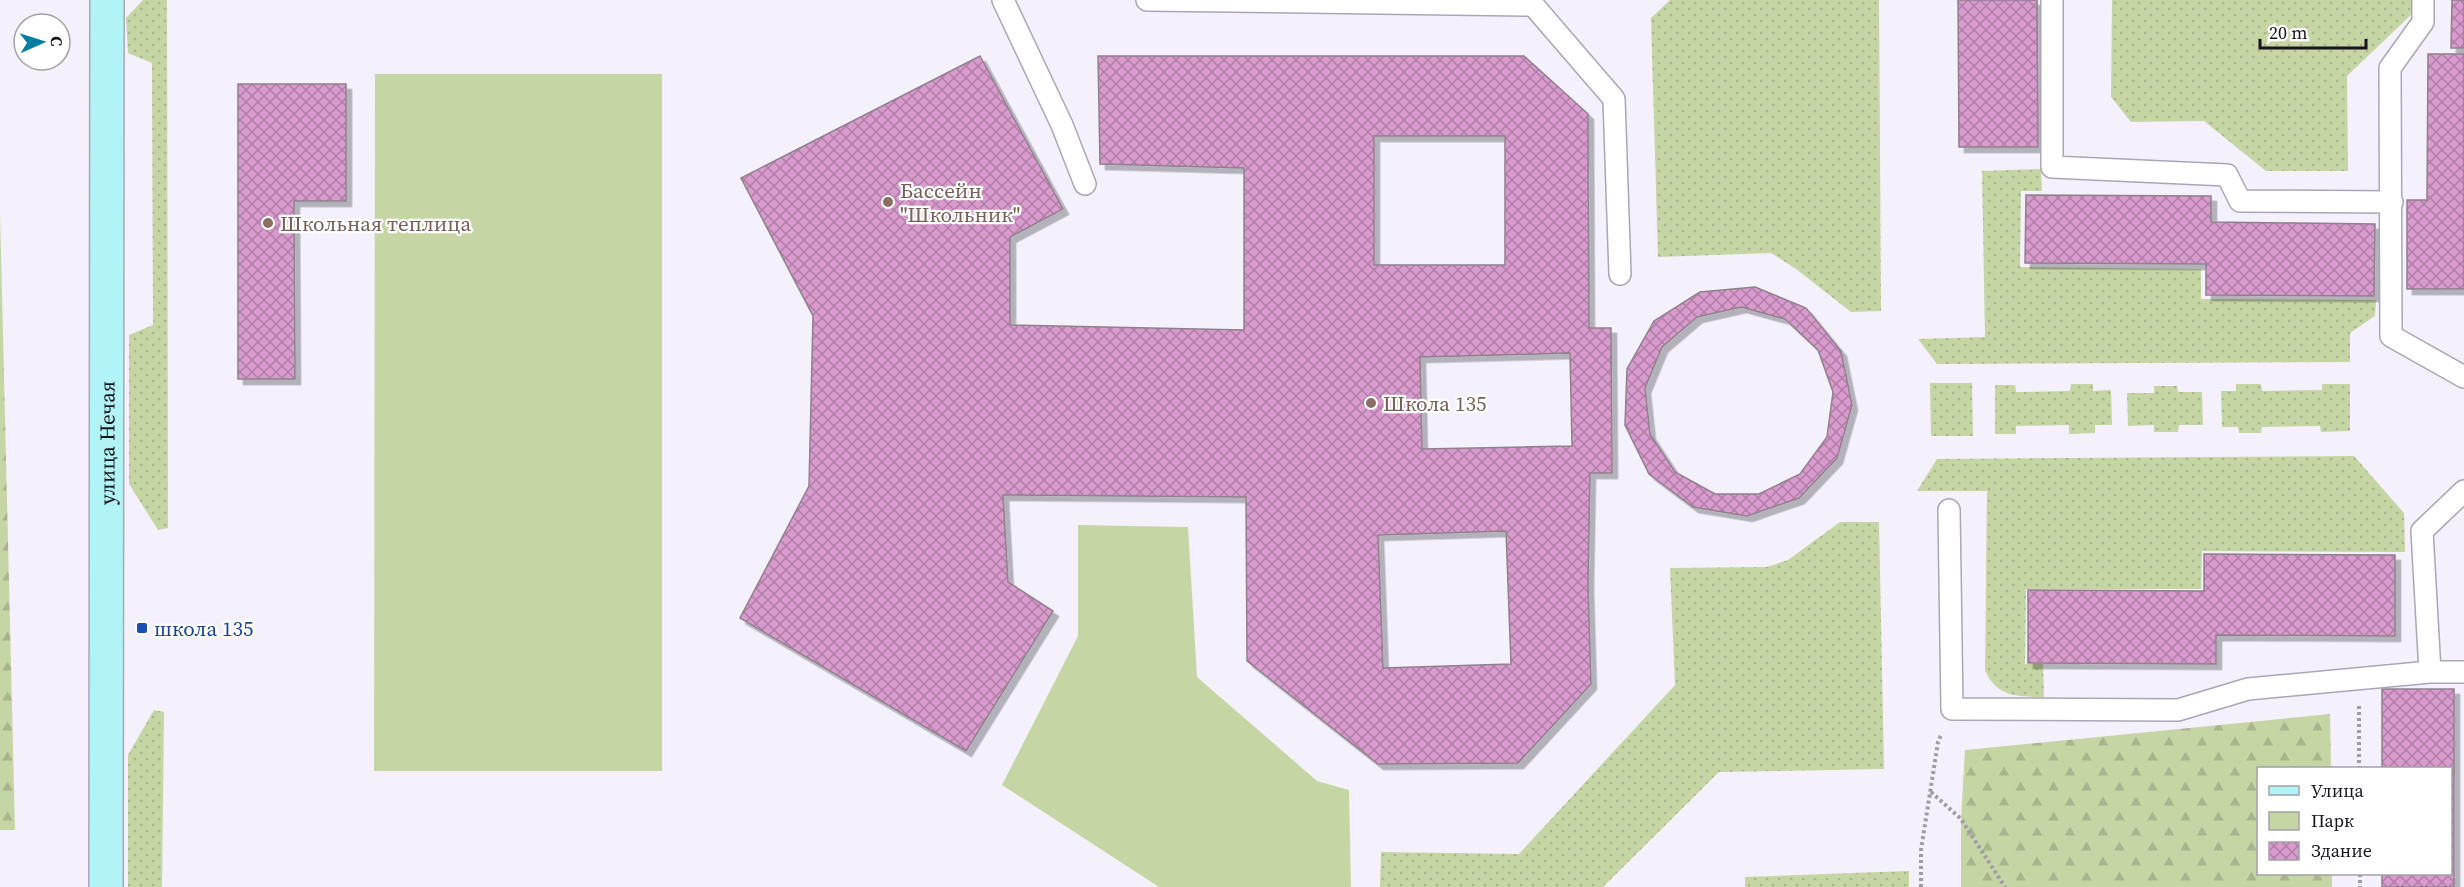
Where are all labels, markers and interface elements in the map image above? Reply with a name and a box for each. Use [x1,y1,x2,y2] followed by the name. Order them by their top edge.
[12,12,72,72] north arrow
[2260,12,2366,50] scale bar
[2269,20,2307,45] text: 20 m
[46,36,68,47] text: С
[900,176,1020,229] place label: Бассейн "Школьник"
[881,195,895,209] marker: Бассейн "Школьник"
[280,209,471,238] place label: Школьная теплица
[261,216,275,230] marker: Школьная теплица
[92,381,121,505] street label: улица Нечая
[1383,389,1486,418] place label: Школа 135
[1364,396,1378,410] marker: Школа 135
[154,614,253,643] place label: школа 135
[135,621,149,635] marker: школа 135
[2257,767,2452,875] legend
[2311,778,2364,803] text: Улица
[2311,808,2354,833] text: Парк
[2311,838,2372,863] text: Здание

